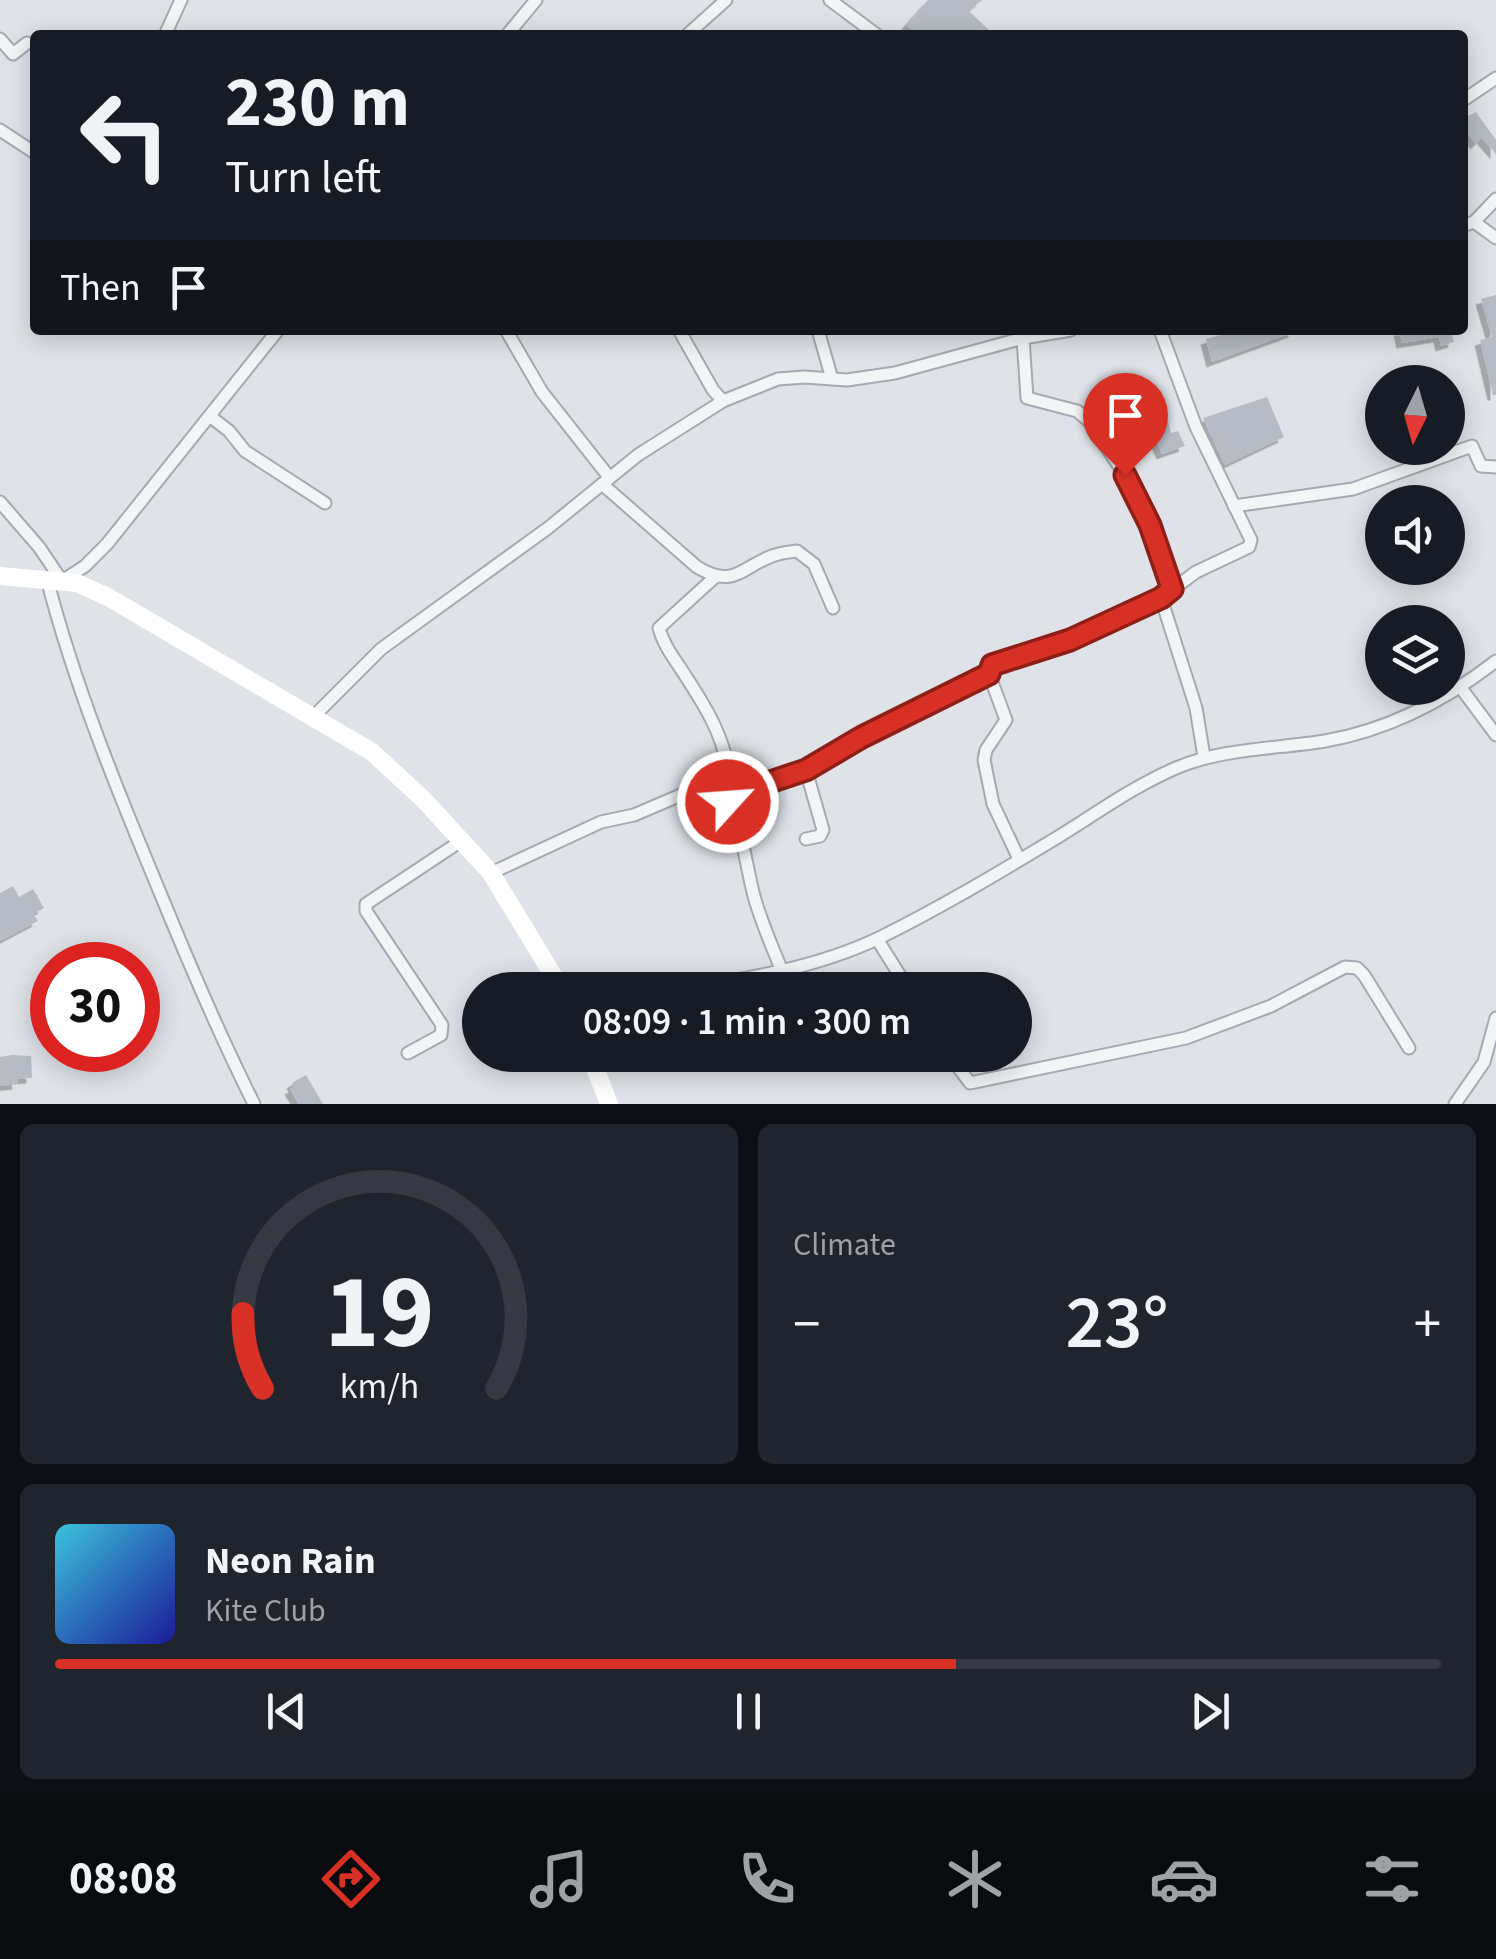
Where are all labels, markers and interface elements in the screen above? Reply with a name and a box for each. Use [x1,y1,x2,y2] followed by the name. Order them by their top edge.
[225,53,410,153] text: 230 m
[60,70,190,200] icon: left
[225,146,381,210] text: Turn left
[161,260,216,315] icon: arrive
[60,261,141,315] text: Then
[1365,365,1465,465] north arrow
[1365,365,1465,705] map controls
[1083,373,1168,476] pin
[1098,388,1153,443] icon: arrive
[1365,485,1465,585] button: sound
[1365,605,1465,705] button: layers
[676,750,780,854] position arrow
[30,942,160,1072] speed limit sign: 30
[583,995,911,1049] text: 08:09 · 1 min · 300 m
[793,1222,896,1268] text: Climate
[324,1240,434,1388] text: 19
[1065,1270,1169,1377] text: 23°
[793,1286,820,1364] text: −
[1414,1286,1441,1364] text: +
[339,1361,419,1412] text: km/h
[205,1534,376,1588] text: Neon Rain
[205,1588,326,1634] text: Kite Club
[259,1684,314,1739] icon: previous
[721,1684,776,1739] icon: pause
[1183,1684,1238,1739] icon: next
[316,1844,386,1914] icon: directions
[524,1844,594,1914] icon: music
[732,1844,802,1914] icon: phone
[940,1844,1010,1914] icon: climate
[1149,1844,1219,1914] icon: car
[1357,1844,1427,1914] icon: filters
[69,1847,178,1911] text: 08:08

